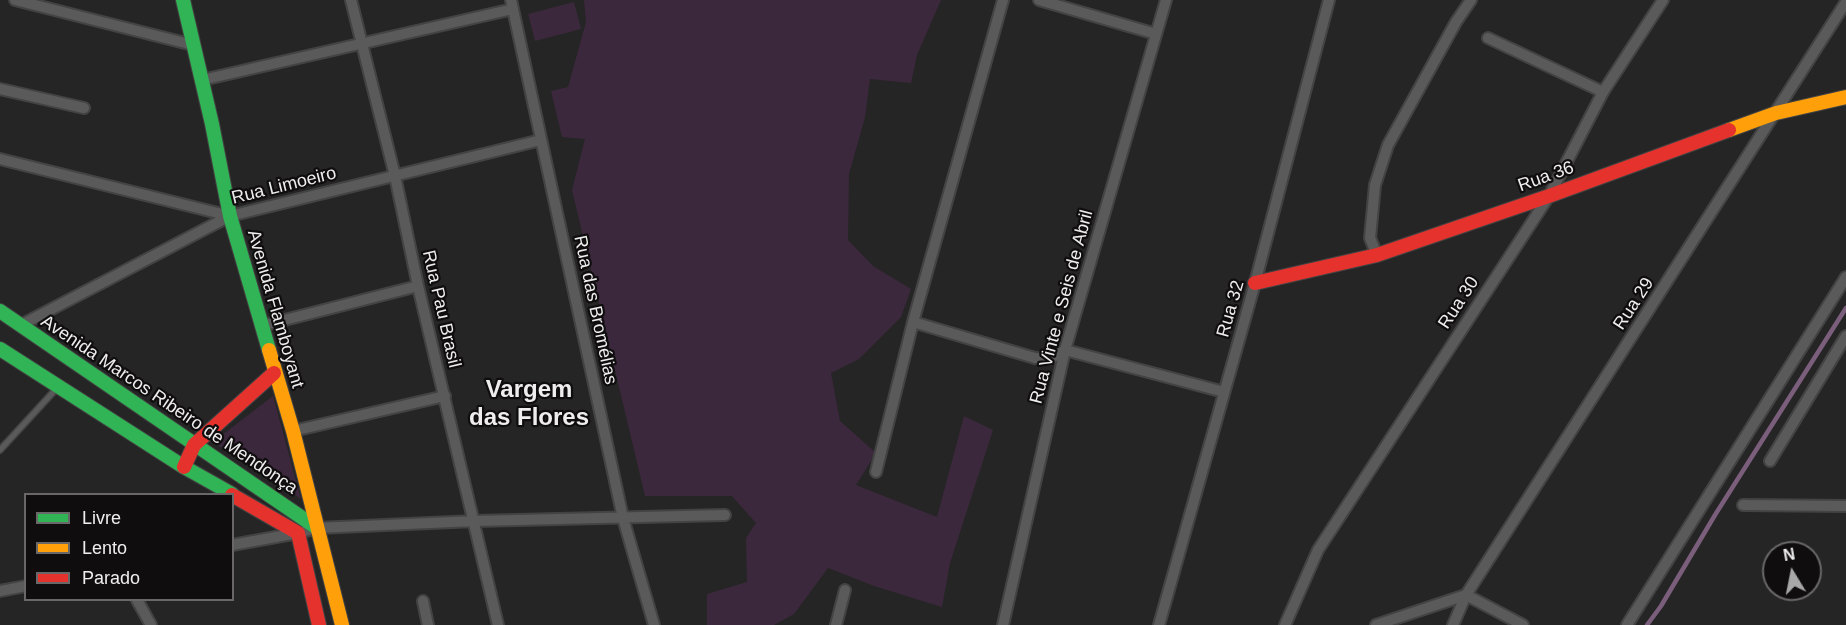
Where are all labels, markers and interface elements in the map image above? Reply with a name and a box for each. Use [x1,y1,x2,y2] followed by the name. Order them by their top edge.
[1515,157,1577,197] street label: Rua 36
[229,163,339,209] street label: Rua Limoeiro
[1026,208,1098,406] street label: Rua Vinte e Seis de Abril
[242,227,308,391] street label: Avenida Flamboyant
[569,233,621,387] street label: Rua das Bromélias
[417,248,465,370] street label: Rua Pau Brasil
[1434,273,1484,333] street label: Rua 30
[1609,274,1659,334] street label: Rua 29
[1213,278,1249,340] street label: Rua 32
[37,311,301,499] street label: Avenida Marcos Ribeiro de Mendonça
[469,376,589,432] district label: Vargem das Flores
[24,493,234,601] legend
[82,508,121,528] text: Livre
[82,538,127,558] text: Lento
[1762,541,1822,601] north arrow
[1782,545,1796,564] text: N
[82,568,140,588] text: Parado

